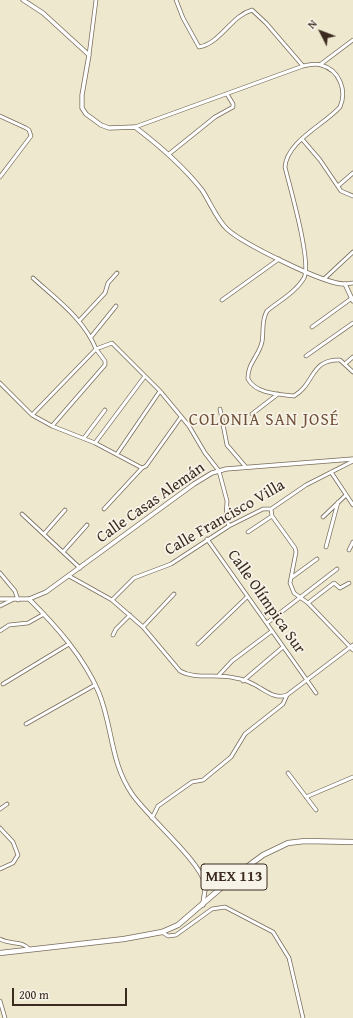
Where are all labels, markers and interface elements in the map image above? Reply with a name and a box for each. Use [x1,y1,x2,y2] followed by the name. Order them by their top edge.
[301,12,341,52] north arrow
[304,16,320,32] text: N
[189,411,339,431] district label: COLONIA SAN JOSÉ
[93,459,209,547] street label: Calle Casas Alemán
[162,476,288,560] street label: Calle Francisco Villa
[223,546,309,658] street label: Calle Olímpica Sur
[201,864,267,890] road number: MEX 113
[14,980,129,1006] scale bar
[19,986,49,1003] text: 200 m

